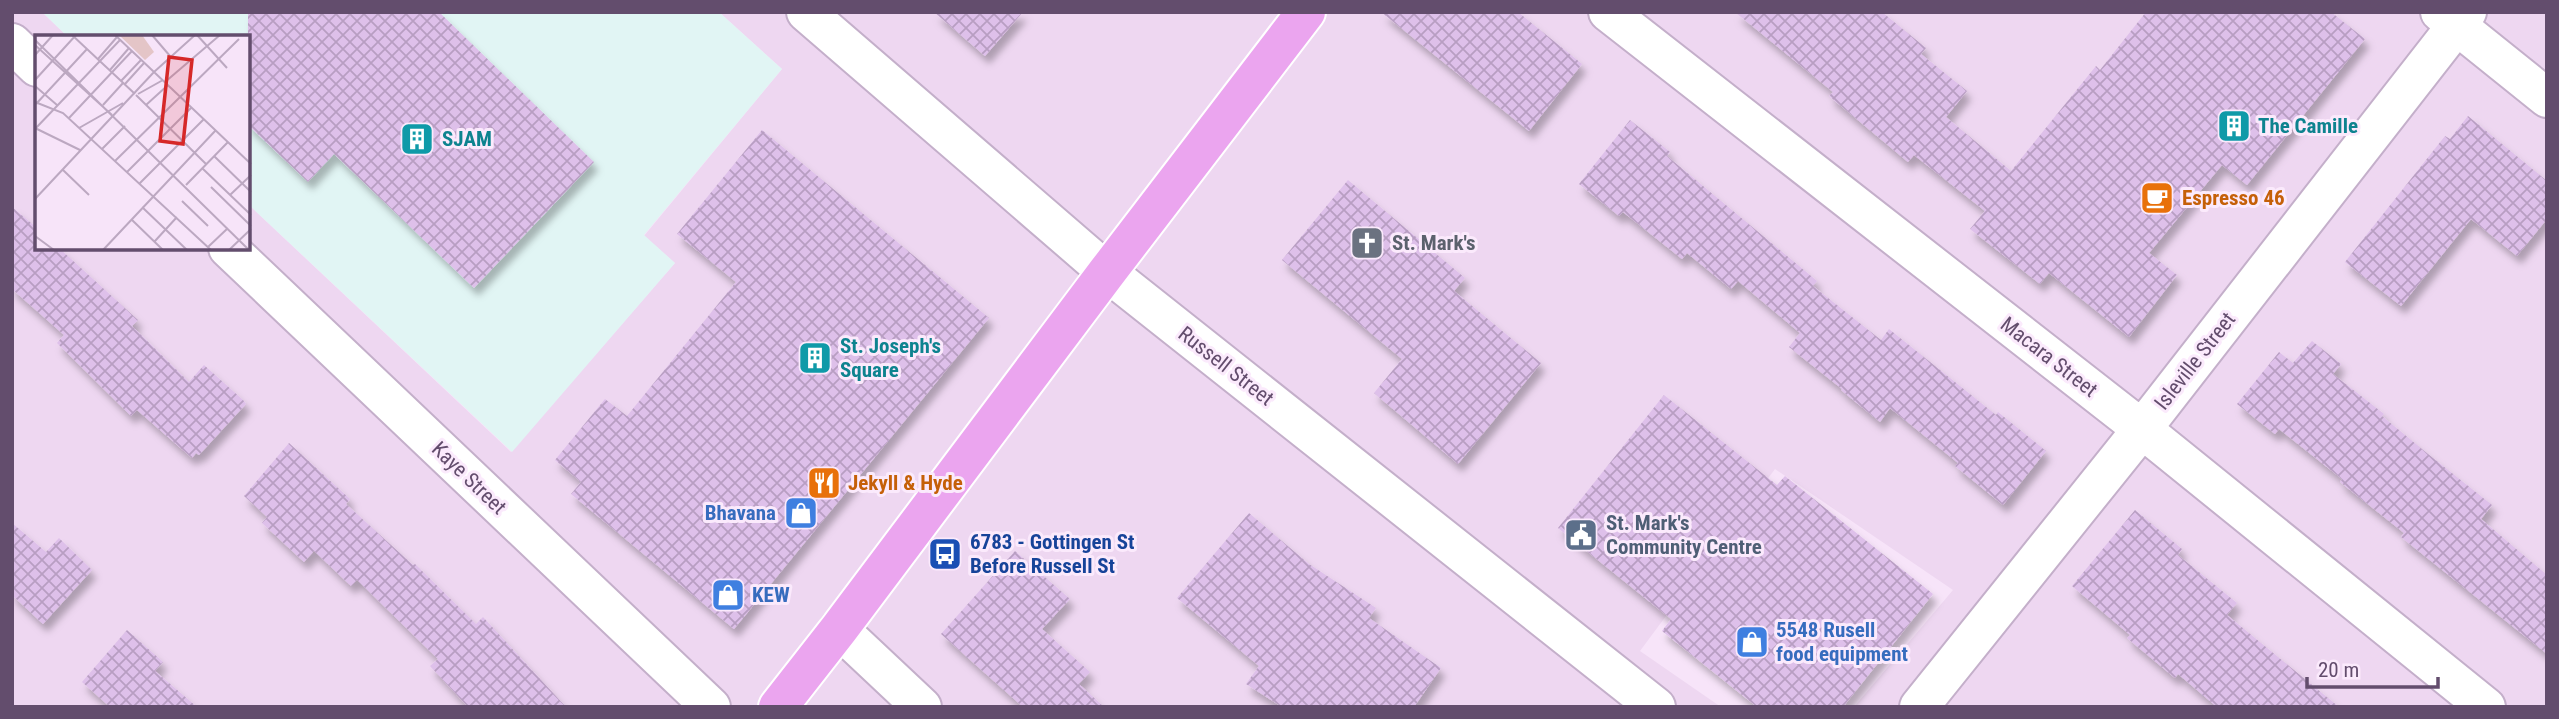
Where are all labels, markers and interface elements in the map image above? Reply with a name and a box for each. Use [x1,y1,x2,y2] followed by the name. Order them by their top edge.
[35,35,250,250] inset map
[2215,107,2253,145] building icon: The Camille
[2258,114,2358,138] place label: The Camille
[398,120,436,158] building icon: SJAM
[442,127,492,151] place label: SJAM
[2138,179,2176,217] cafe icon: Espresso 46
[2182,186,2285,210] place label: Espresso 46
[1348,224,1386,262] church icon: St. Mark's
[1392,231,1476,255] place label: St. Mark's
[2150,308,2240,414] street label: Isleville Street
[1996,312,2102,402] street label: Macara Street
[1174,321,1278,411] street label: Russell Street
[840,334,941,382] place label: St. Joseph's Square
[796,339,834,377] building icon: St. Joseph's Square
[427,437,511,519] street label: Kaye Street
[805,464,843,502] restaurant icon: Jekyll & Hyde
[848,471,963,495] place label: Jekyll & Hyde
[782,494,820,532] shop icon: Bhavana
[705,501,776,525] place label: Bhavana
[1606,511,1762,559] place label: St. Mark's Community Centre
[1562,516,1600,554] public building icon: St. Mark's Community Centre
[970,530,1135,578] place label: 6783 - Gottingen St Before Russell St
[926,535,964,573] bus stop icon: 6783 - Gottingen St Before Russell St
[709,576,747,614] shop icon: KEW
[752,583,790,607] place label: KEW
[1776,618,1908,666] place label: 5548 Rusell food equipment
[1733,623,1771,661] shop icon: 5548 Rusell food equipment
[2307,646,2438,690] scale bar
[2318,658,2359,682] text: 20 m

